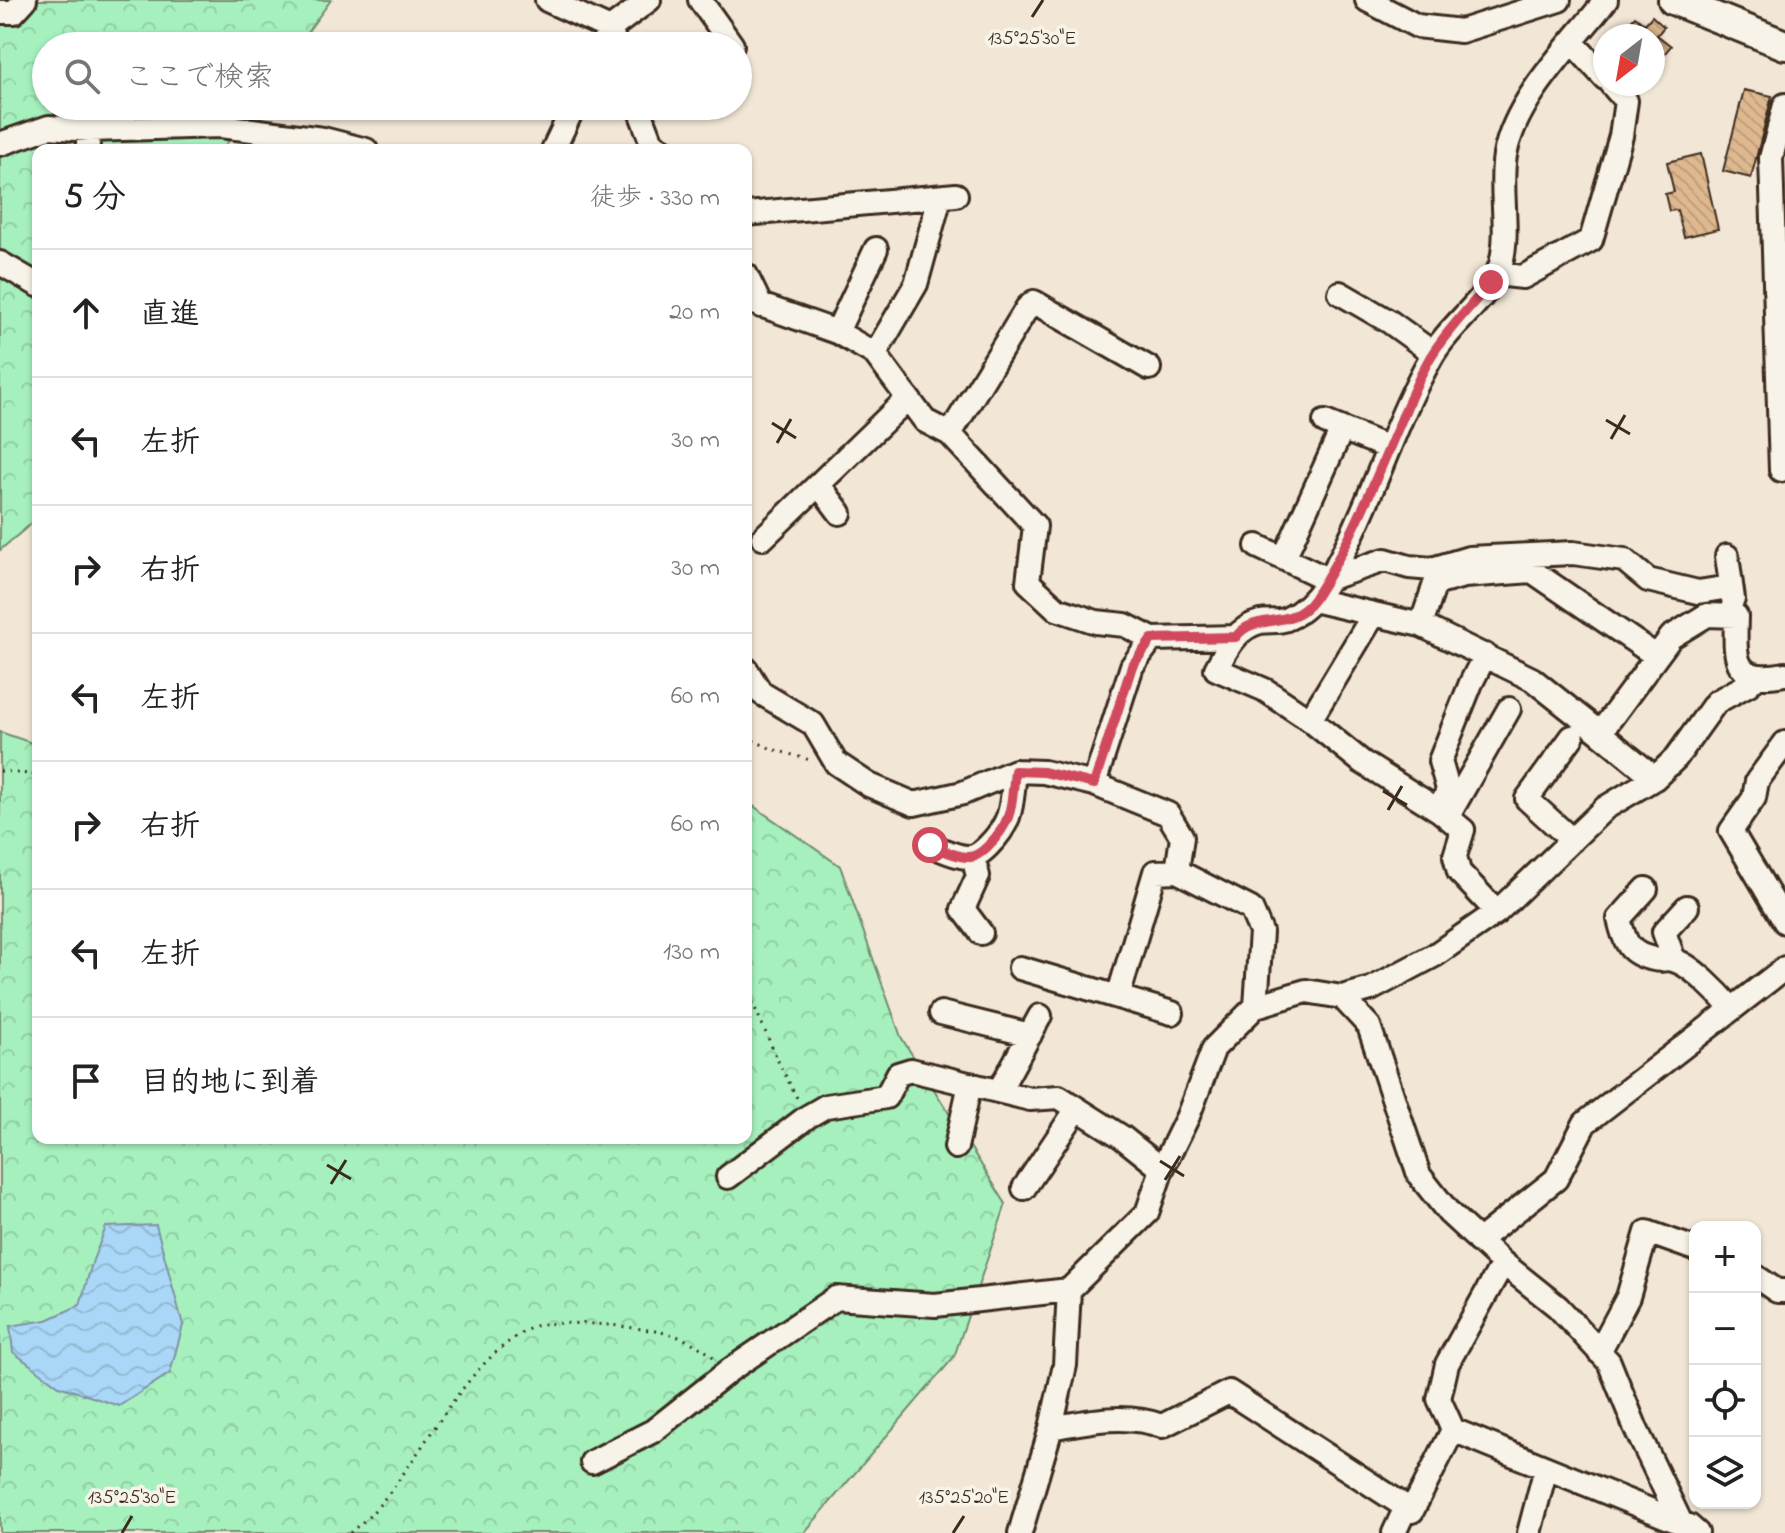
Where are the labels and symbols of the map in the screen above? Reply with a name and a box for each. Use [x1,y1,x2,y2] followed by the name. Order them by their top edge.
[1593,24,1665,96] north arrow
[988,25,1076,54] text: 135°25'30"E
[1473,264,1509,300] route end
[912,827,948,863] route start
[88,1484,176,1513] text: 135°25'30"E
[919,1484,1009,1513] text: 135°25'20"E

